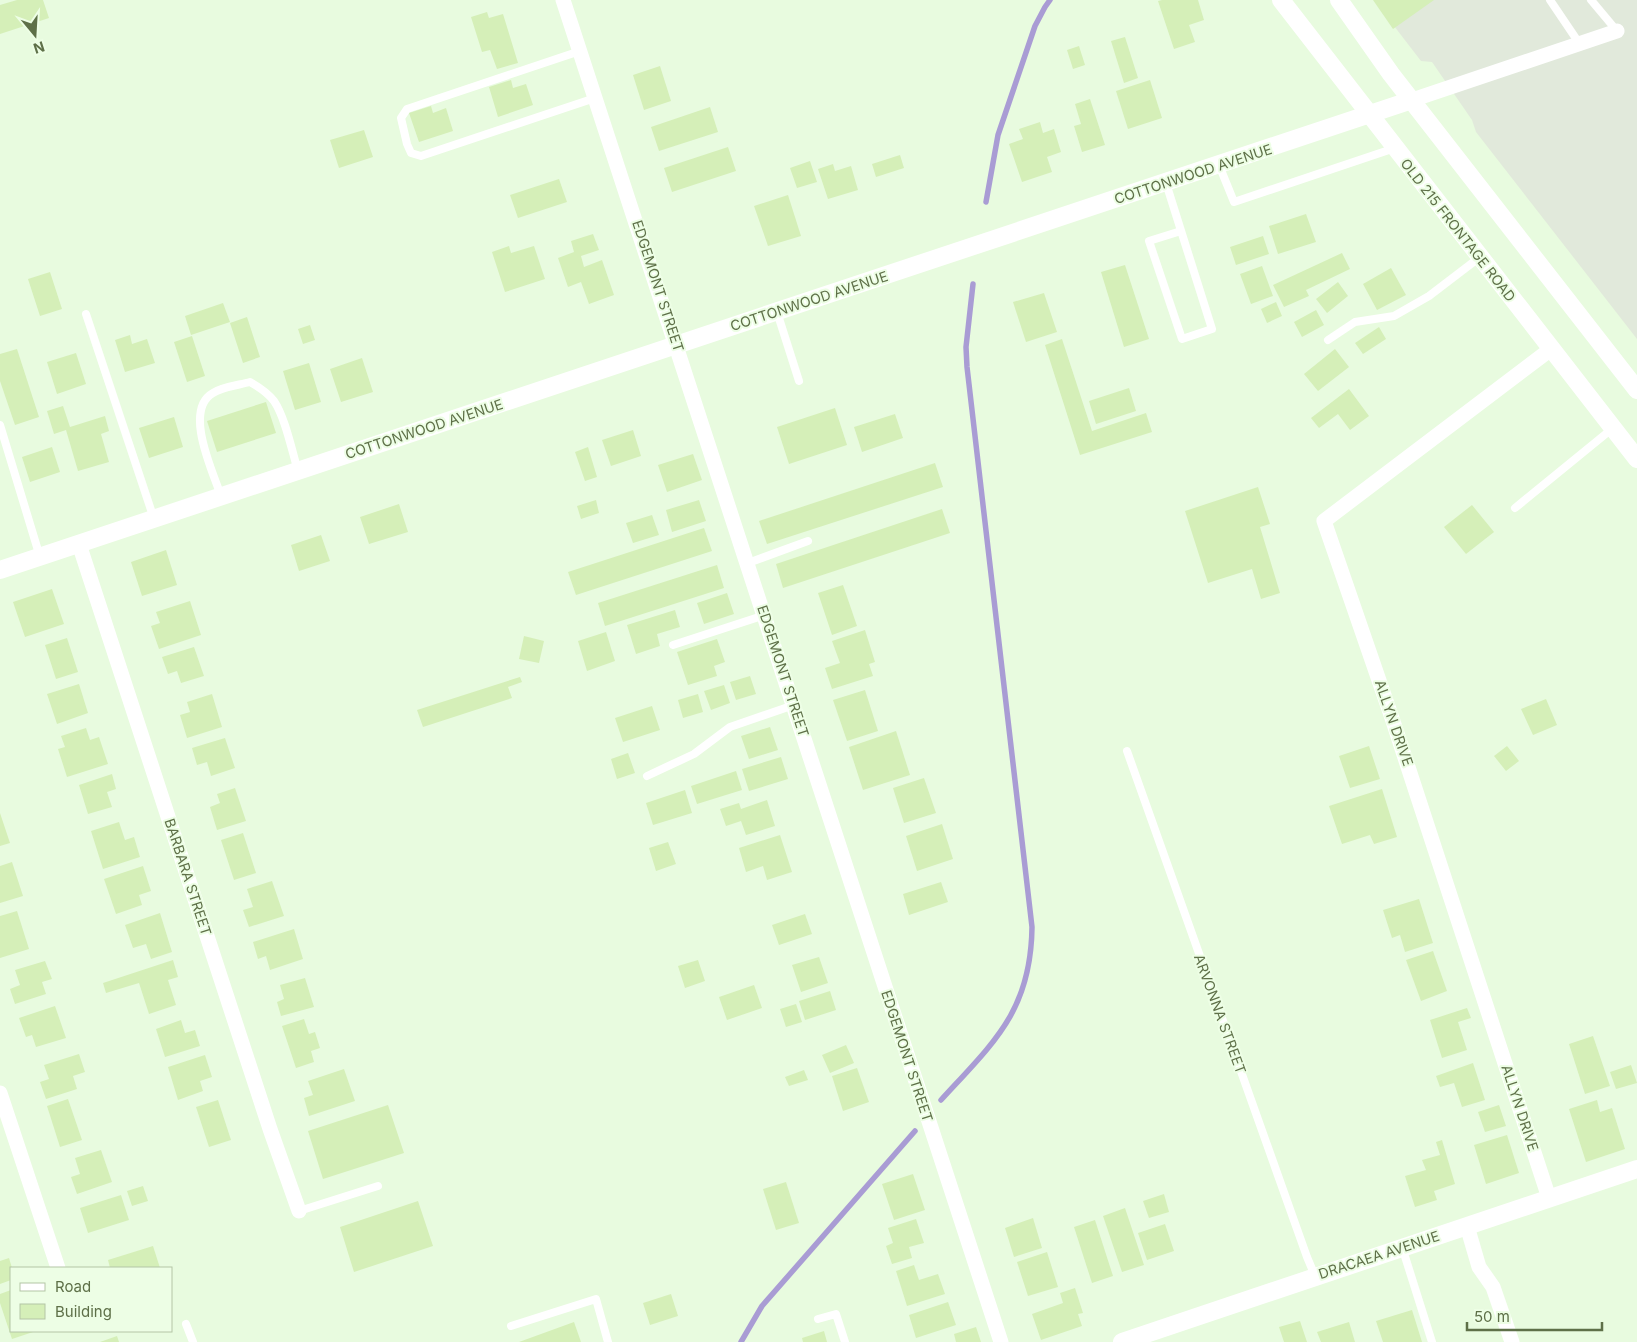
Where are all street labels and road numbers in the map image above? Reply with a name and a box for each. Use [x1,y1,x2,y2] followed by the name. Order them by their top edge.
[1112,140,1274,207] street label: COTTONWOOD AVENUE
[1397,155,1519,305] street label: OLD 215 FRONTAGE ROAD
[629,218,688,354] street label: EDGEMONT STREET
[728,267,890,334] street label: COTTONWOOD AVENUE
[343,395,505,462] street label: COTTONWOOD AVENUE
[754,603,813,739] street label: EDGEMONT STREET
[1372,678,1417,768] street label: ALLYN DRIVE
[162,816,215,938] street label: BARBARA STREET
[1191,952,1250,1076] street label: ARVONNA STREET
[878,988,937,1124] street label: EDGEMONT STREET
[1498,1062,1542,1153] street label: ALLYN DRIVE
[1316,1227,1441,1282] street label: DRACAEA AVENUE

